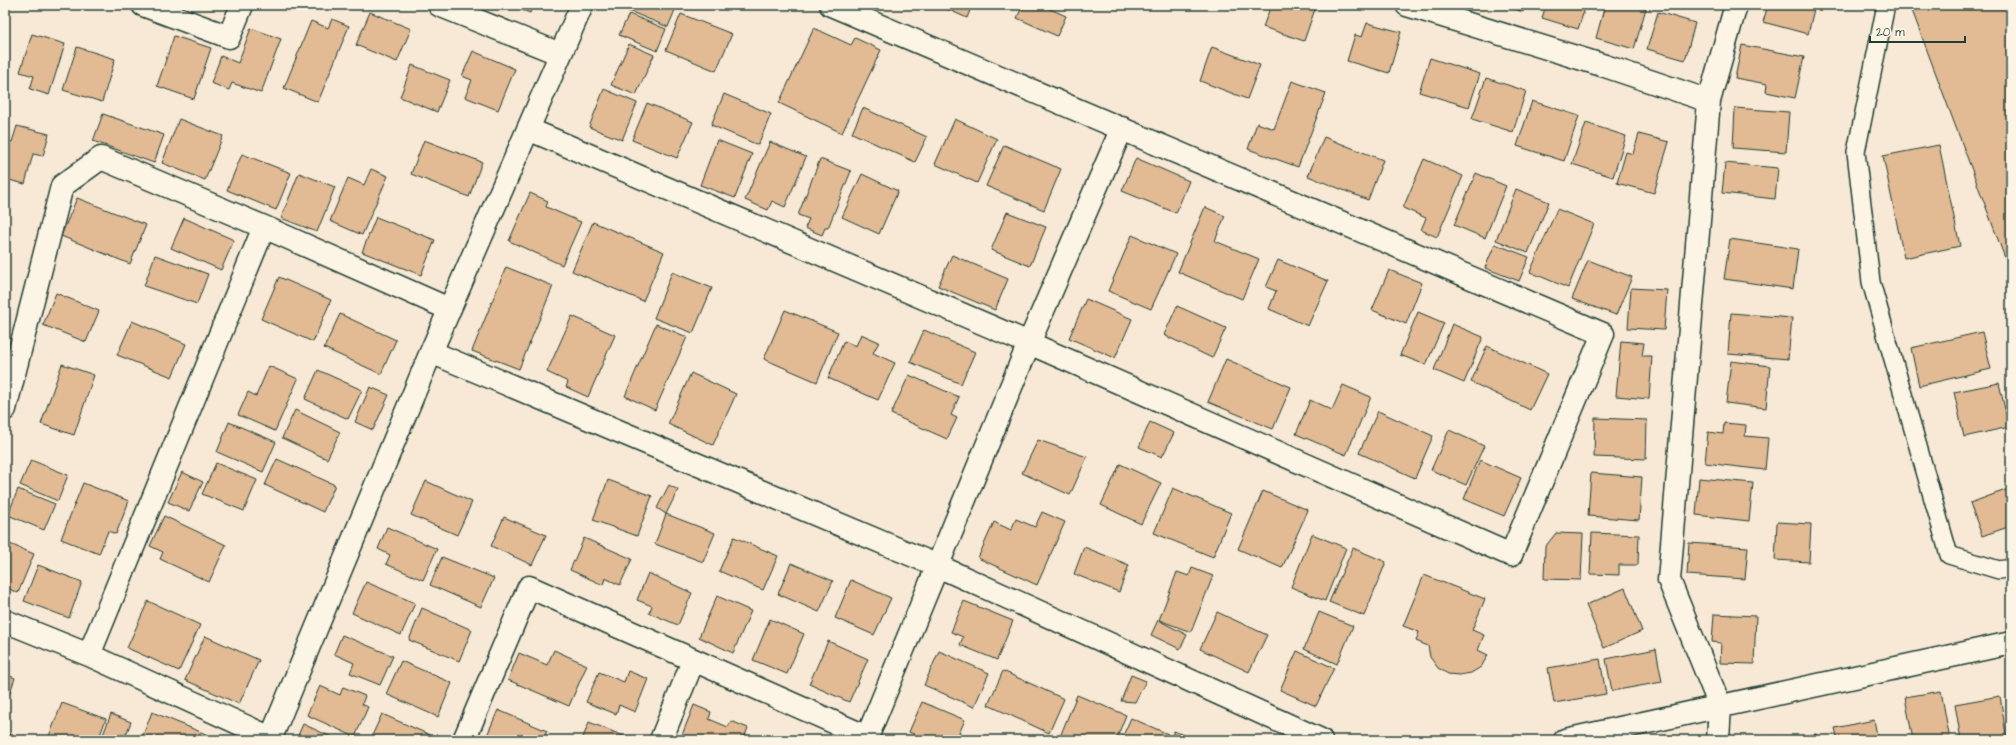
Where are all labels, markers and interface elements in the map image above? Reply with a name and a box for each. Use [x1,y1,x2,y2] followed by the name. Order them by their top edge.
[1870,18,1965,44] scale bar
[1876,24,1905,41] text: 20 m

